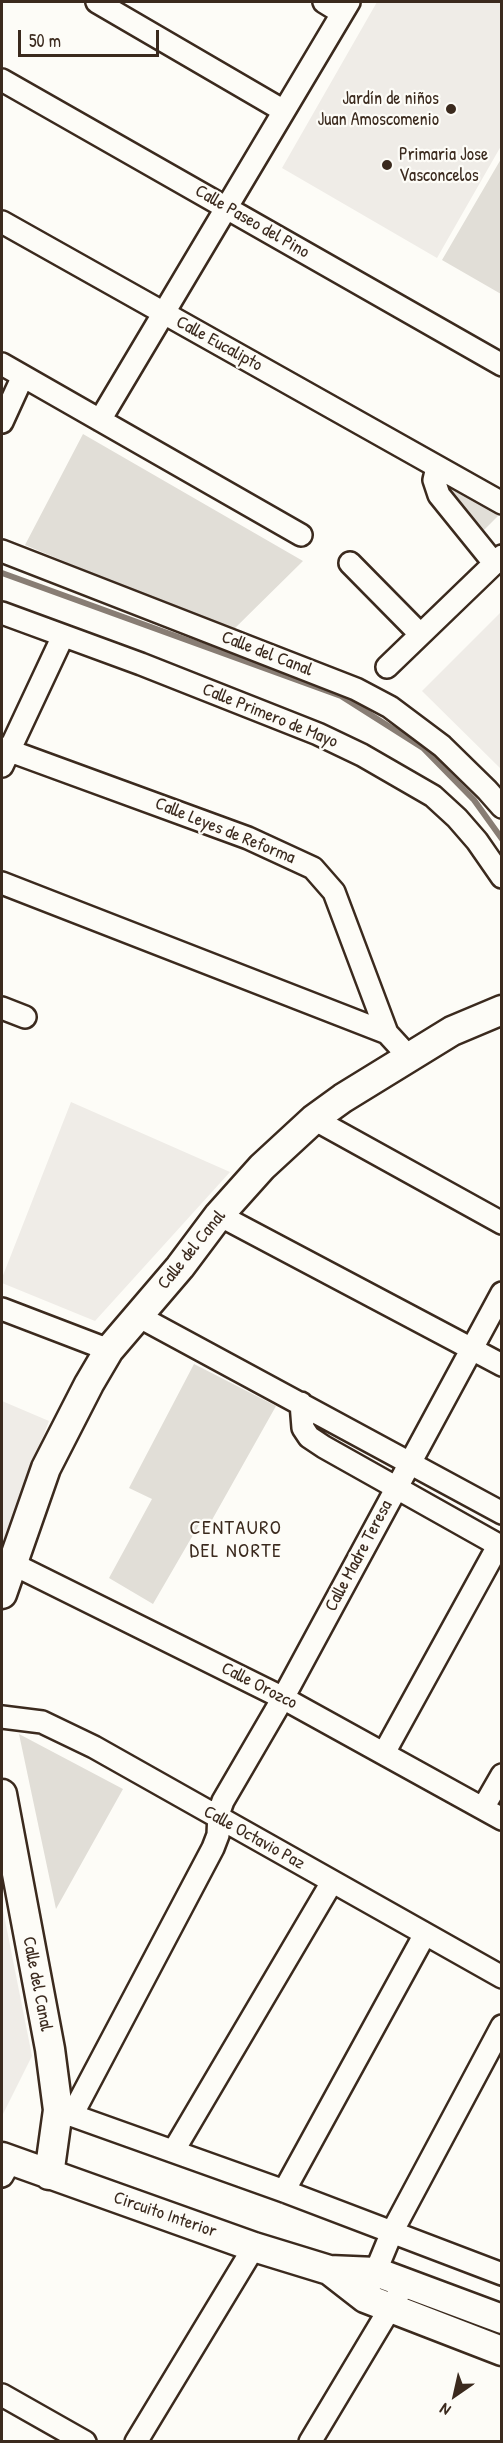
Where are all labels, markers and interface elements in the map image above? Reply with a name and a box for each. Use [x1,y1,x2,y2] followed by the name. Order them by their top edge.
[21,18,162,56] scale bar
[29,28,61,53] text: 50 m
[318,88,439,130] place label: Jardín de niños Juan Amoscomenio
[444,102,458,116] marker: Jardín de niños Juan Amoscomenio
[399,144,488,186] place label: Primaria Jose Vasconcelos
[380,158,394,172] marker: Primaria Jose Vasconcelos
[191,181,313,263] street label: Calle Paseo del Pino
[172,311,266,377] street label: Calle Eucalipto
[218,627,316,681] street label: Calle del Canal
[199,679,341,753] street label: Calle Primero de Mayo
[152,793,298,869] street label: Calle Leyes de Reforma
[153,1206,231,1294] street label: Calle del Canal
[321,1497,397,1615] street label: Calle Madre Teresa
[190,1517,282,1564] district label: CENTAURO DEL NORTE
[218,1658,300,1714] street label: Calle Orozco
[200,1801,308,1875] street label: Calle Octavio Paz
[17,1935,57,2033] street label: Calle del Canal
[111,2187,219,2243] street label: Circuito Interior
[425,2365,485,2425] north arrow
[435,2398,455,2421] text: N

